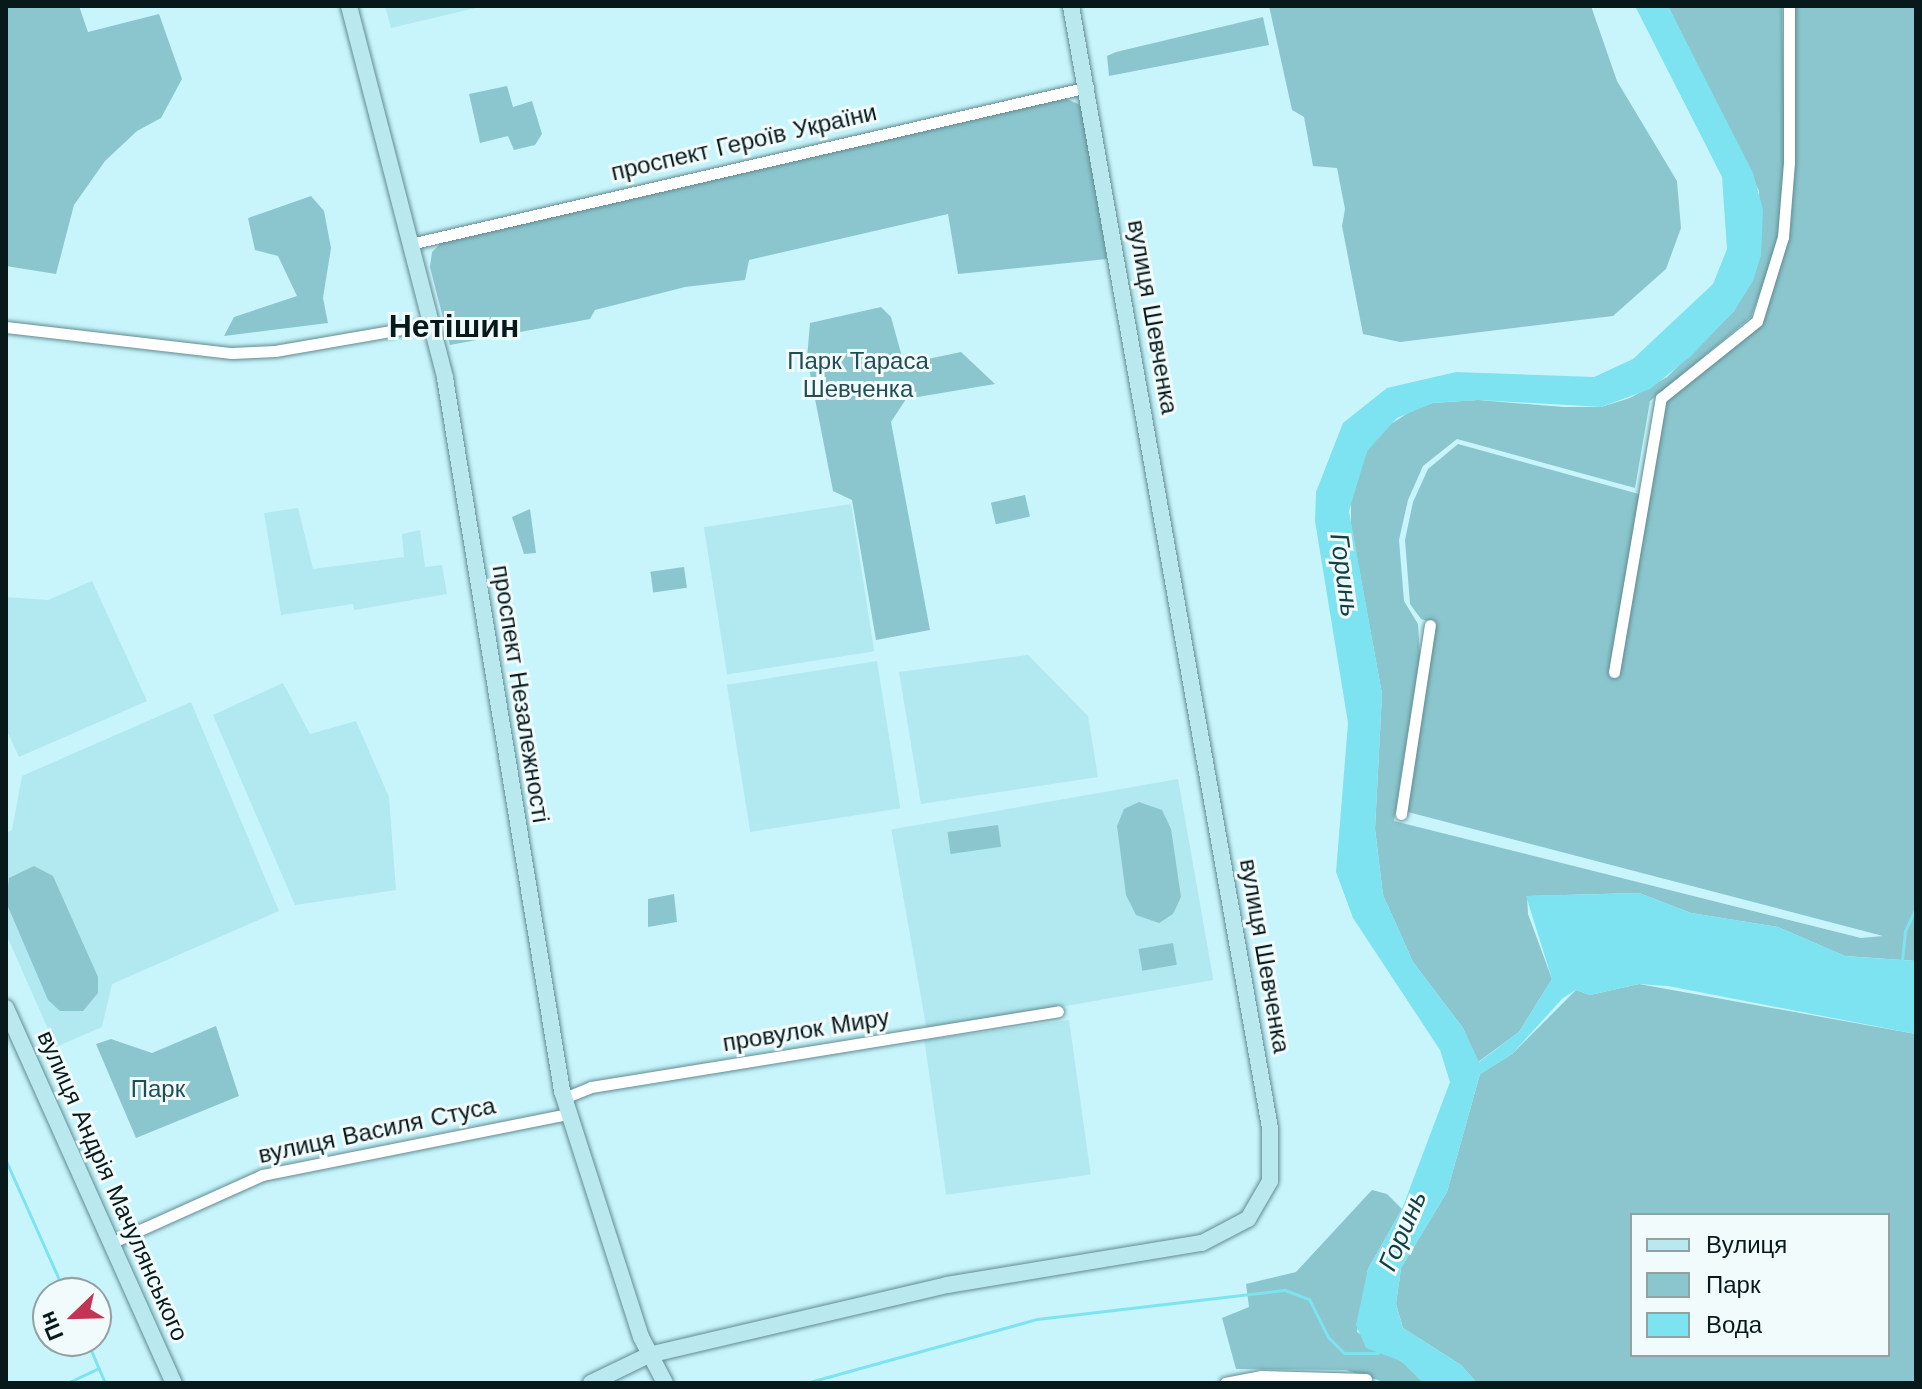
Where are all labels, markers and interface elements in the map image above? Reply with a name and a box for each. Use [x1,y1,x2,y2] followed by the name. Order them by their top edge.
[608,98,880,188] street label: проспект Героїв України
[1121,218,1183,416] street label: вулиця Шевченка
[389,307,519,345] district label: Нетішин
[787,348,929,404] park label: Парк Тараса Шевченка
[1323,531,1365,619] water label: Горинь
[485,563,555,825] street label: проспект Незалежності
[1233,857,1295,1055] street label: вулиця Шевченка
[721,1004,891,1058] street label: провулок Миру
[30,1026,194,1346] street label: вулиця Андрія Мачулянського
[131,1076,185,1104] park label: Парк
[256,1092,498,1170] street label: вулиця Василя Стуса
[1372,1186,1434,1276] water label: Горинь
[1630,1213,1890,1357] legend
[1706,1231,1787,1259] text: Вулиця
[1706,1271,1760,1299] text: Парк
[32,1277,112,1357] north arrow
[34,1308,68,1344] text: Пн
[1706,1311,1762,1339] text: Вода

